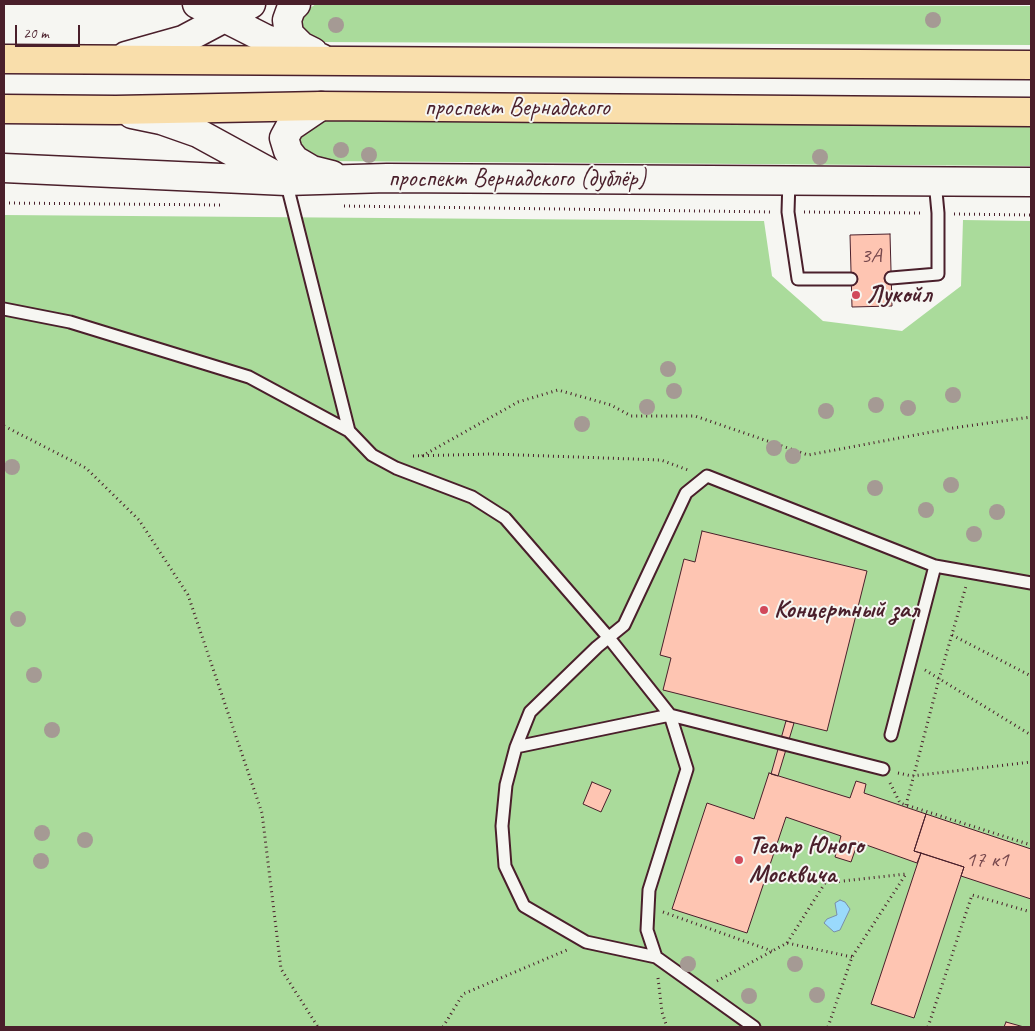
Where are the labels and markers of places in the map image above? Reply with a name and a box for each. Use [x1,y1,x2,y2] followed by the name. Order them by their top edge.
[866,280,931,310] place label: Лукойл
[850,289,862,301] marker: Лукойл
[774,595,919,625] place label: Концертный зал
[758,604,770,616] marker: Концертный зал
[749,831,863,890] place label: Театр Юного Москвича
[733,854,745,866] marker: Театр Юного Москвича

